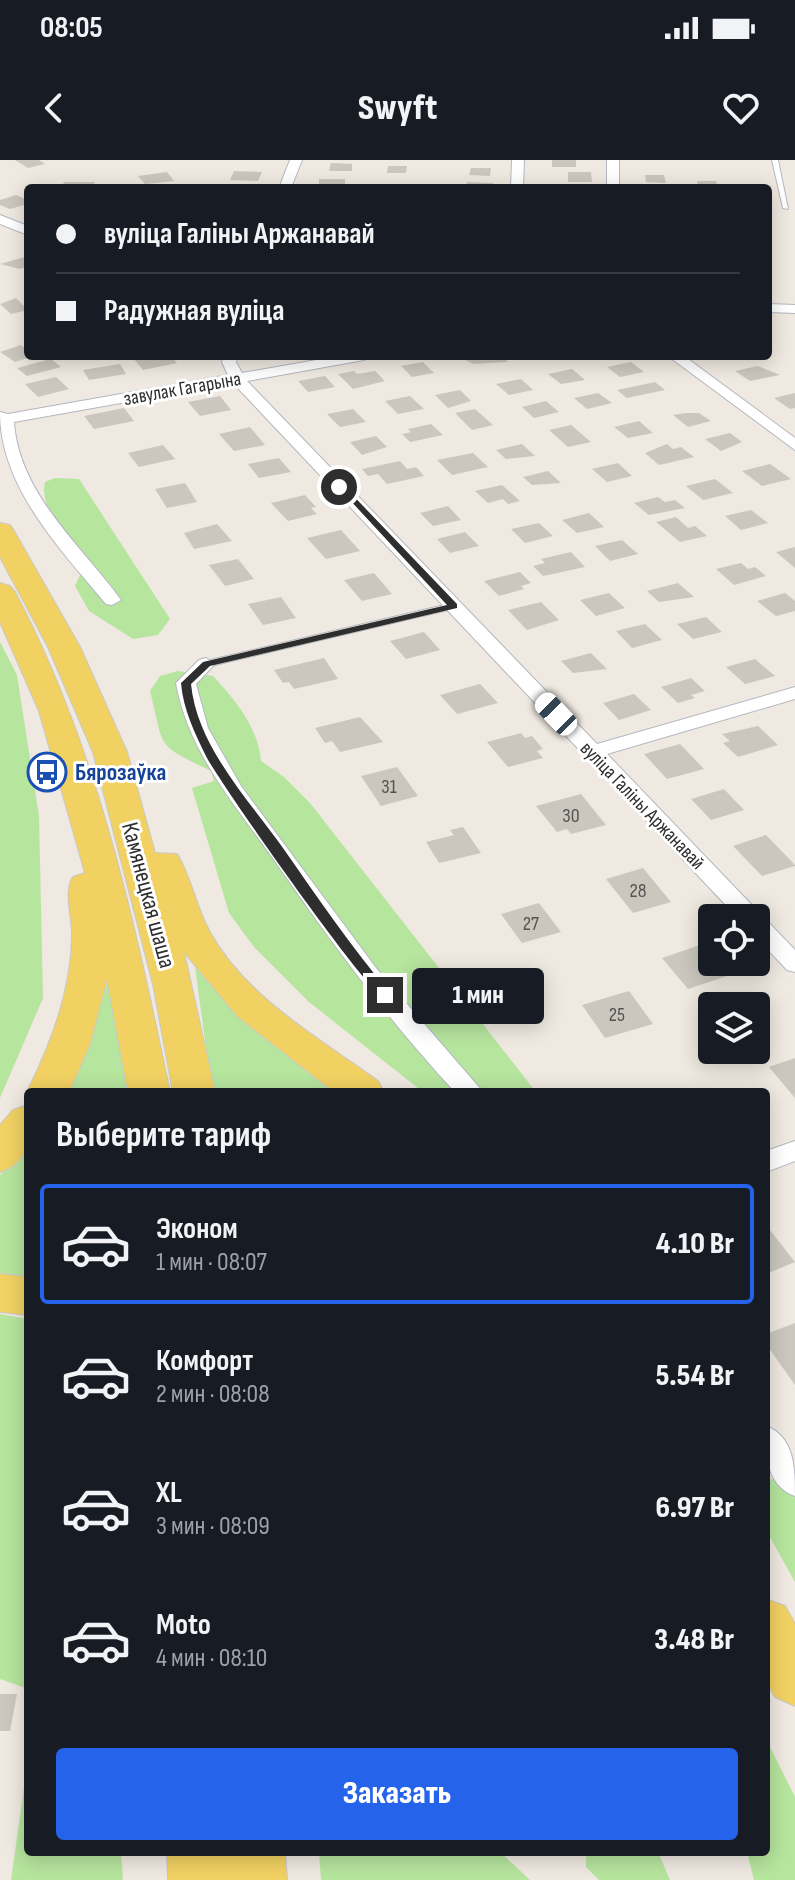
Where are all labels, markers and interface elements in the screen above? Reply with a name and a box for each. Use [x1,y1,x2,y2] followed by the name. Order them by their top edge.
[40,10,103,46] text: 08:05
[32,86,76,130] icon: back
[719,86,763,130] icon: heart
[358,87,437,130] text: Swyft
[104,216,375,252] text: вуліца Галіны Аржанавай
[104,293,285,329] text: Радужная вуліца
[122,367,243,411] street label: завулак Гагарына
[321,469,357,505] route start
[531,688,581,740] car
[575,737,710,875] street label: вуліца Галіны Аржанавай
[26,751,68,793] bus stop icon: Бярозаўка
[75,758,166,787] place label: Бярозаўка
[381,775,397,799] house number: 31
[562,804,580,828] house number: 30
[115,819,182,971] street label: Камянецкая шаша
[630,879,647,903] house number: 28
[698,904,770,1064] map controls
[698,904,770,976] button: locate
[523,912,539,936] house number: 27
[413,967,545,1023] callout: 1 мин
[367,977,403,1013] route end
[452,980,504,1011] text: 1 мин
[698,992,770,1064] button: layers
[609,1003,625,1027] house number: 25
[56,1114,271,1157] text: Выберите тариф
[60,1208,132,1280] icon: car
[156,1211,238,1247] text: Эконом
[656,1226,734,1262] text: 4.10 Br
[156,1247,267,1278] text: 1 мин · 08:07
[60,1340,132,1412] icon: car
[156,1343,253,1379] text: Комфорт
[656,1358,734,1394] text: 5.54 Br
[156,1379,270,1410] text: 2 мин · 08:08
[60,1472,132,1544] icon: car
[156,1475,182,1511] text: XL
[656,1490,734,1526] text: 6.97 Br
[156,1511,270,1542] text: 3 мин · 08:09
[60,1604,132,1676] icon: car
[156,1607,211,1643] text: Moto
[654,1622,734,1658] text: 3.48 Br
[156,1643,267,1674] text: 4 мин · 08:10
[56,1748,738,1840] button: Заказать

